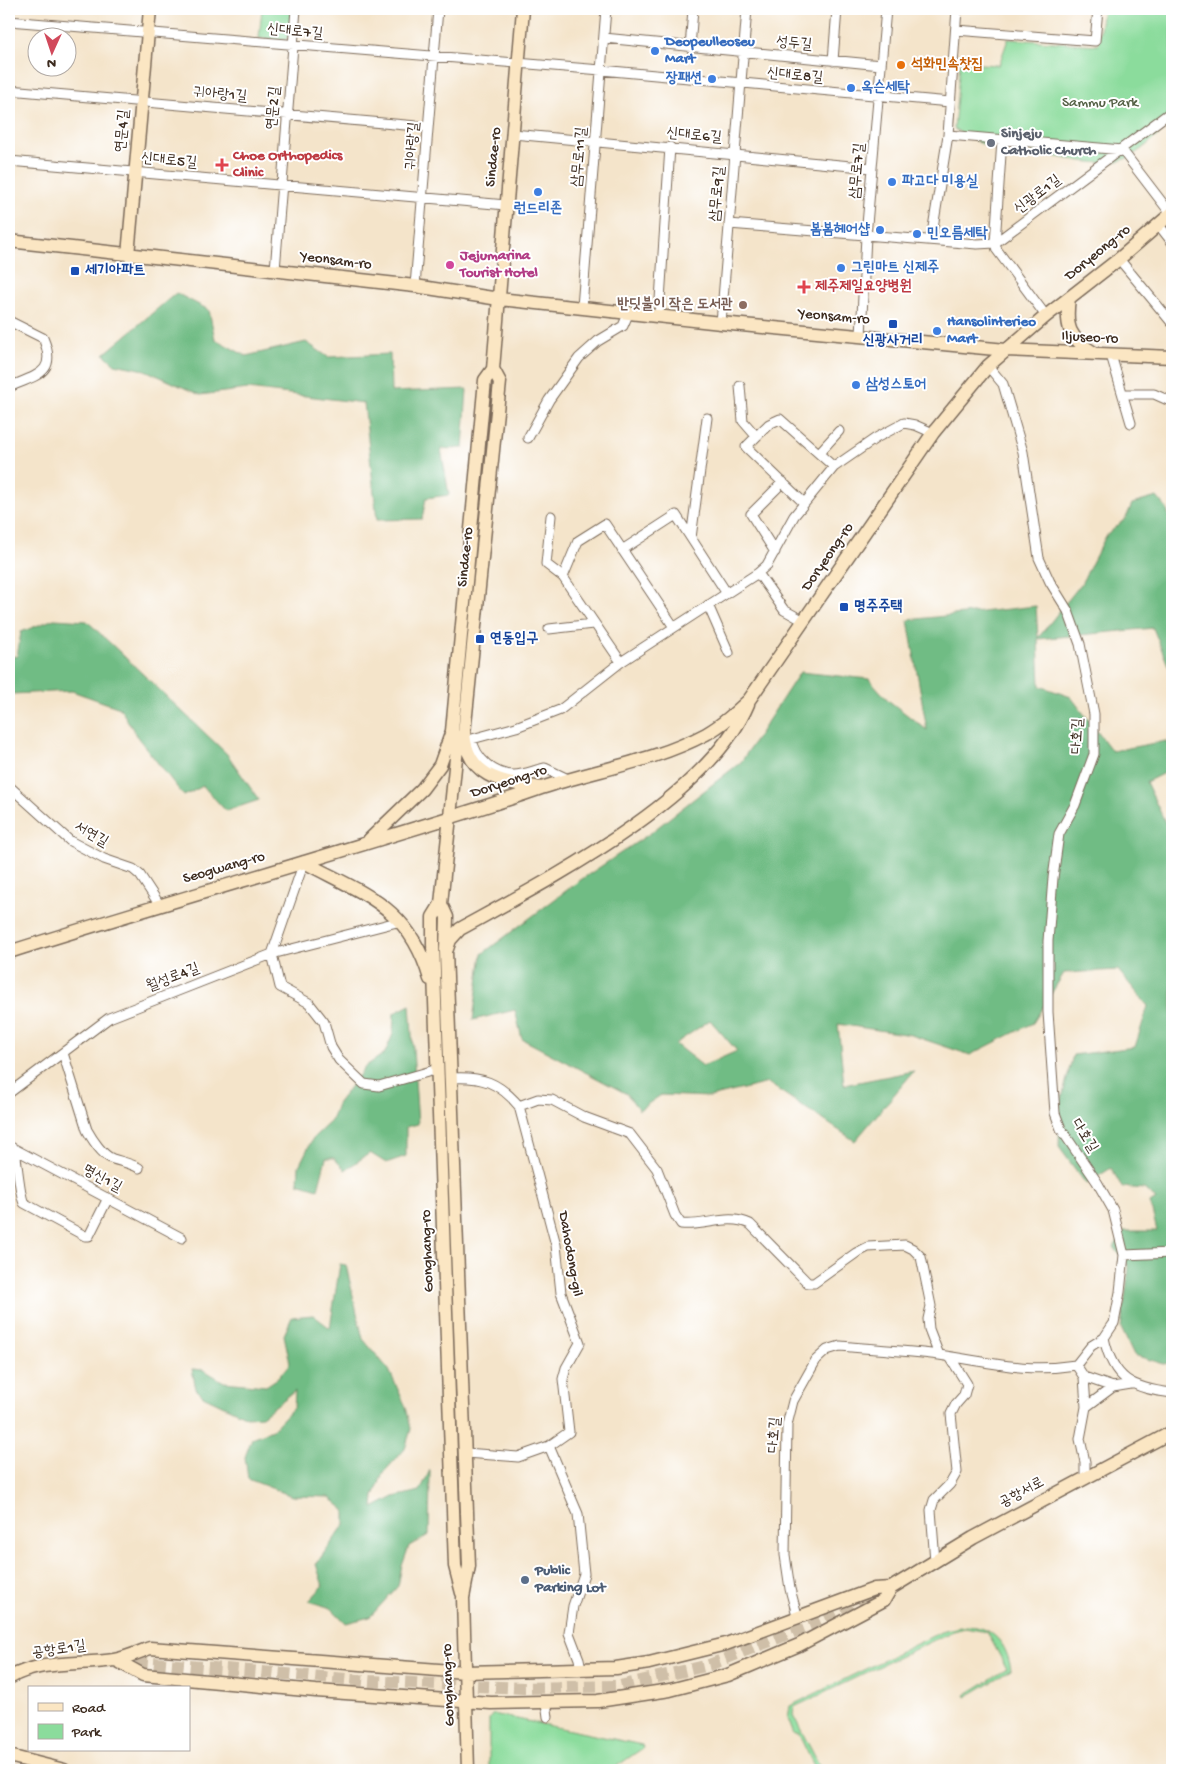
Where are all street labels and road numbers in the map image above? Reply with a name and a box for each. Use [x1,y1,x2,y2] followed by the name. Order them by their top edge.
[266,21,324,43] street label: 신대로7길
[775,33,813,55] street label: 성두길
[766,65,824,87] street label: 신대로8길
[192,84,248,106] street label: 귀아랑1길
[263,86,285,130] street label: 연문2길
[112,109,134,153] street label: 연문4길
[402,121,424,171] street label: 귀아랑길
[665,125,723,147] street label: 신대로6길
[482,126,506,188] street label: Sindae-ro
[568,126,592,188] street label: 삼무로11길
[847,142,869,200] street label: 삼무로7길
[140,150,198,172] street label: 신대로5길
[707,165,729,223] street label: 삼무로9길
[1011,171,1065,219] street label: 신광로1길
[1061,221,1135,286] street label: Doryeong-ro
[297,247,373,274] street label: Yeonsam-ro
[795,305,871,329] street label: Yeonsam-ro
[1061,328,1119,348] street label: Iljuseo-ro
[797,519,858,595] street label: Doryeong-ro
[454,526,478,588] street label: Sindae-ro
[1068,717,1088,755] street label: 다호길
[468,761,550,803] street label: Doryeong-ro
[71,818,111,852] street label: 서연길
[181,848,267,888] street label: Seogwang-ro
[144,960,202,996] street label: 월성로4길
[1067,1116,1101,1156] street label: 다호길
[79,1161,125,1197] street label: 명신1길
[418,1209,438,1293] street label: Gonghang-ro
[553,1209,586,1298] street label: Dahodong-gil
[765,1416,785,1454] street label: 다호길
[996,1474,1048,1512] street label: 공항서로
[31,1637,87,1663] street label: 공항로1길
[439,1643,459,1727] street label: Gonghang-ro

